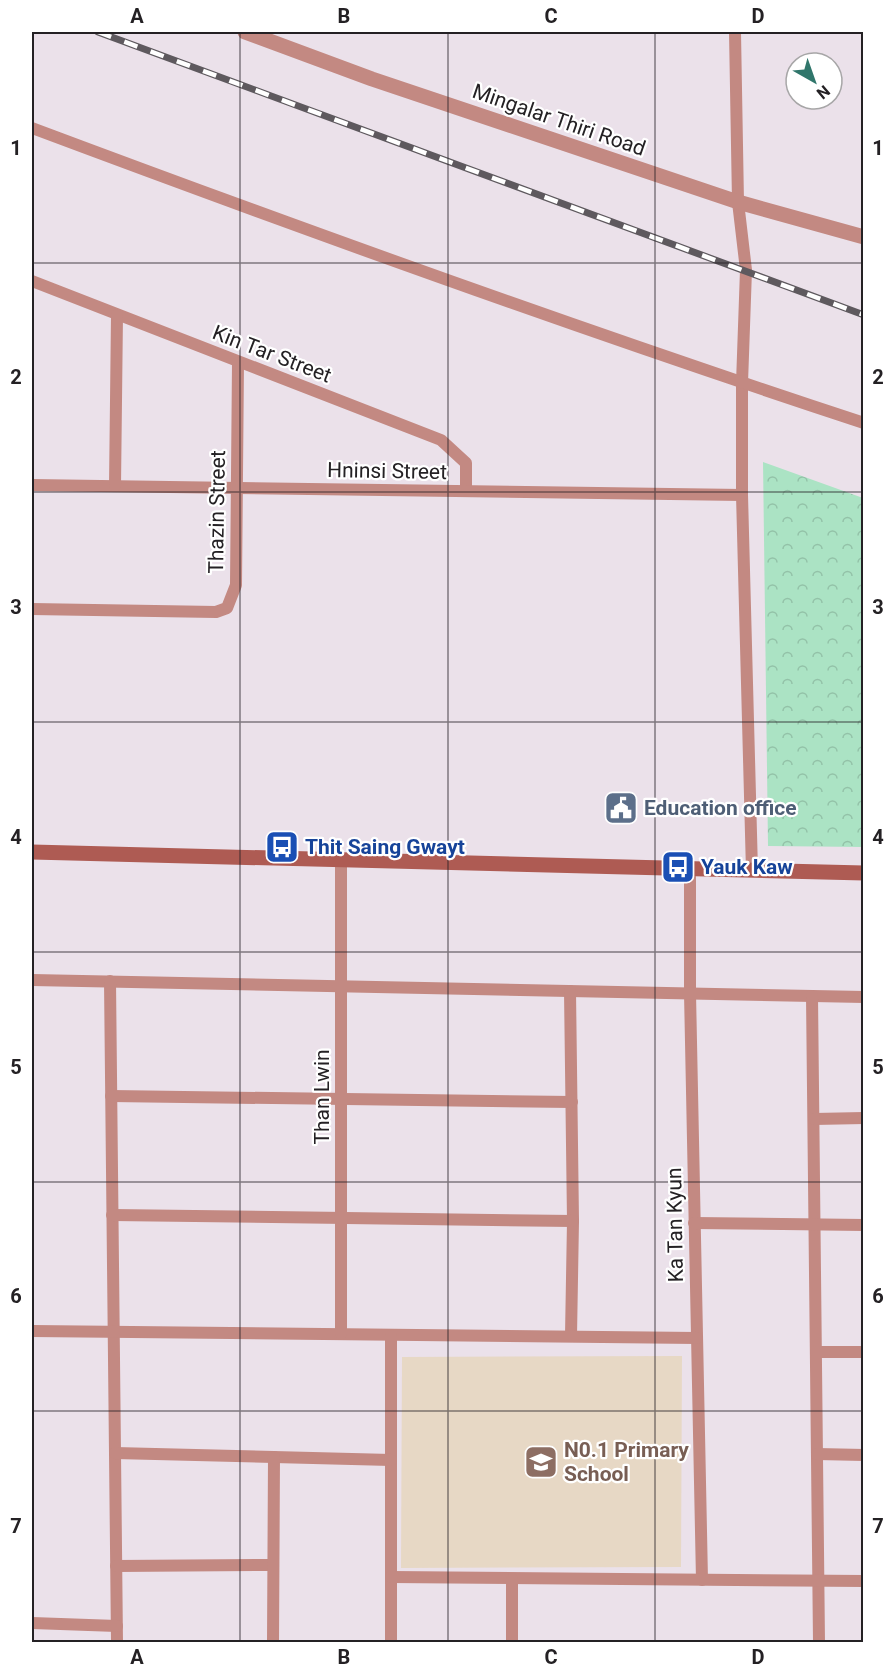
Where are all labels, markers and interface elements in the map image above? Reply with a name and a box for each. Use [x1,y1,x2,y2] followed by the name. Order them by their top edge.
[130,4,144,28] text: A
[338,4,350,28] text: B
[544,4,558,28] text: C
[752,4,765,28] text: D
[784,51,844,111] north arrow
[469,79,649,161] street label: Mingalar Thiri Road
[813,81,834,103] text: N
[10,136,22,160] text: 1
[872,136,884,160] text: 1
[209,320,335,388] street label: Kin Tar Street
[10,365,22,389] text: 2
[872,365,884,389] text: 2
[204,450,230,574] street label: Thazin Street
[327,458,447,484] street label: Hninsi Street
[10,595,22,619] text: 3
[872,595,884,619] text: 3
[603,790,639,826] public building icon: Education office
[644,796,797,820] place label: Education office
[10,825,22,849] text: 4
[872,825,884,849] text: 4
[264,829,300,865] bus stop icon: Thit Saing Gwayt
[305,835,465,859] place label: Thit Saing Gwayt
[660,849,696,885] bus stop icon: Yauk Kaw
[701,855,793,879] place label: Yauk Kaw
[310,1049,334,1145] street label: Than Lwin
[10,1055,22,1079] text: 5
[872,1055,884,1079] text: 5
[662,1167,688,1283] street label: Ka Tan Kyun
[10,1284,22,1308] text: 6
[872,1284,884,1308] text: 6
[564,1438,689,1486] place label: N0.1 Primary School
[523,1444,559,1480] school or university icon: N0.1 Primary School
[10,1514,22,1538] text: 7
[872,1514,884,1538] text: 7
[130,1645,144,1669] text: A
[338,1645,350,1669] text: B
[544,1645,558,1669] text: C
[752,1645,765,1669] text: D

